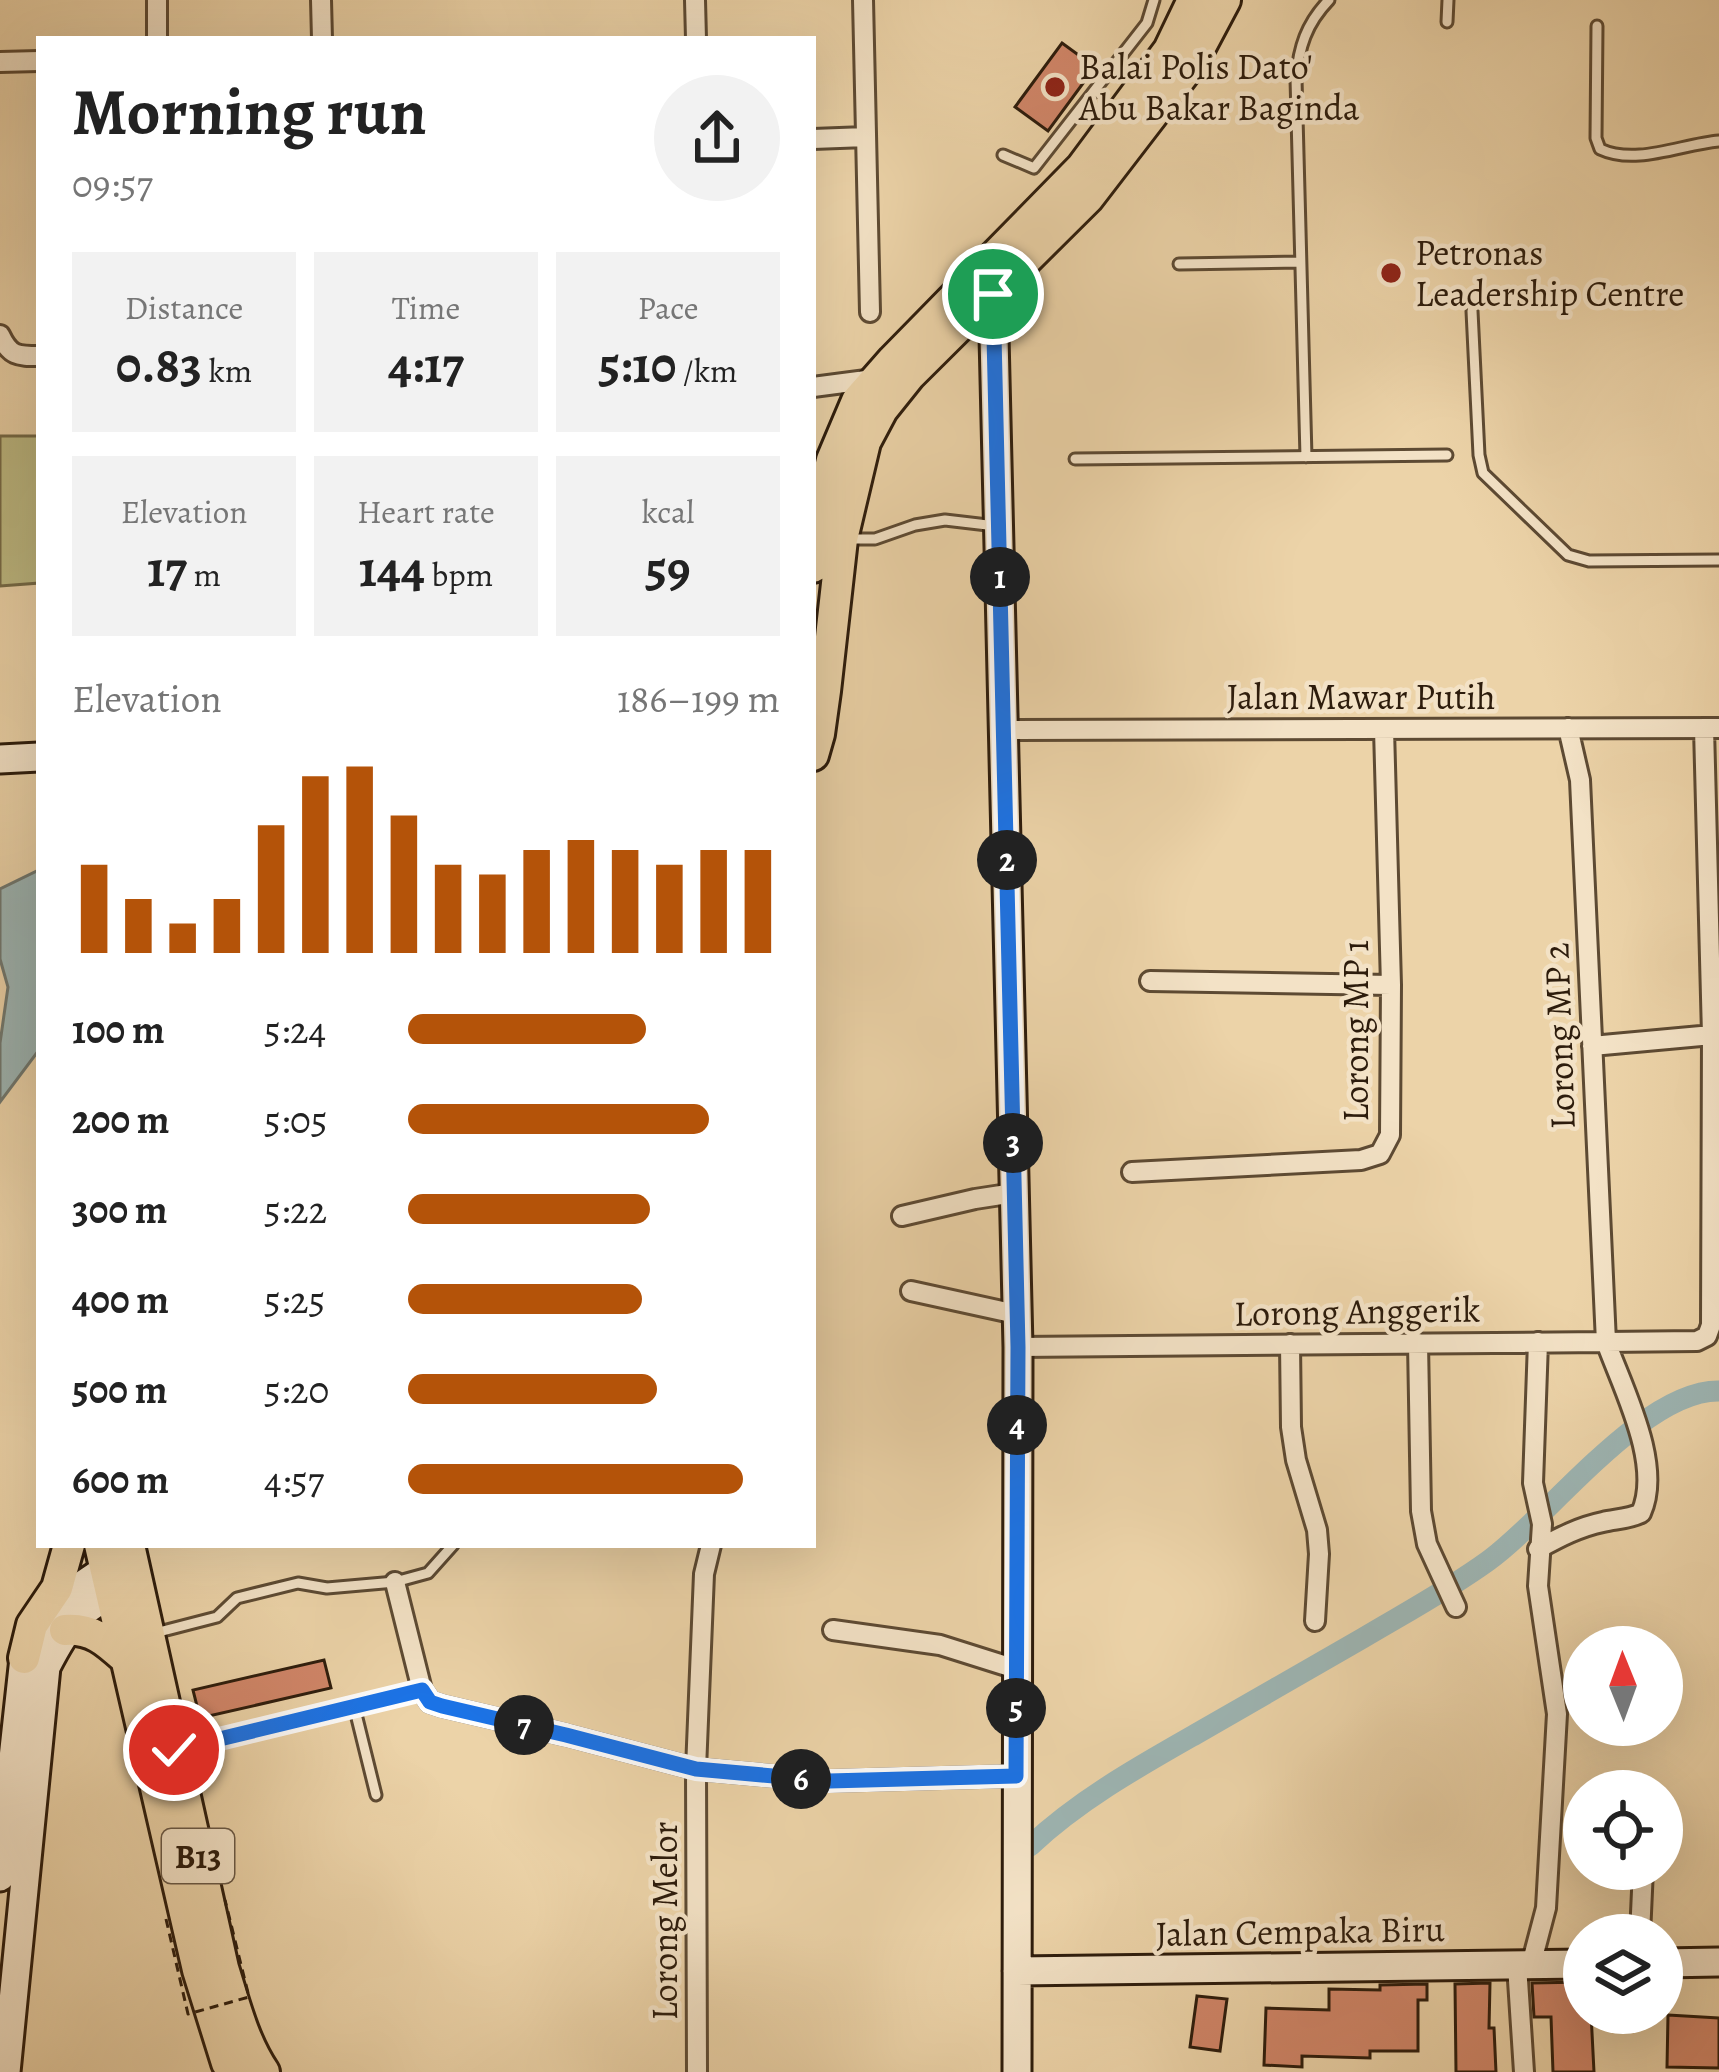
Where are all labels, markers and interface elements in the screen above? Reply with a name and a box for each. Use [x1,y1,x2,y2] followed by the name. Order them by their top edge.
[1078,42,1360,132] place label: Balai Polis Dato' Abu Bakar Baginda
[72,67,427,157] text: Morning run
[1042,74,1068,100] marker: Balai Polis Dato' Abu Bakar Baginda
[654,75,780,201] button: share
[72,157,153,210] text: 09:57
[1415,228,1685,318] place label: Petronas Leadership Centre
[942,243,1044,345] pin
[1378,260,1404,286] marker: Petronas Leadership Centre
[960,261,1026,327] icon: arrive
[125,285,243,330] text: Distance
[392,285,460,330] text: Time
[637,285,699,330] text: Pace
[116,330,202,400] text: 0.83
[388,330,464,400] text: 4:17
[598,330,676,400] text: 5:10
[202,348,252,393] text: km
[676,348,738,393] text: /km
[121,489,247,534] text: Elevation
[357,489,495,534] text: Heart rate
[642,489,694,534] text: kcal
[147,534,187,604] text: 17
[359,534,425,604] text: 144
[645,534,691,604] text: 59
[970,547,1030,607] pin: 1
[187,552,221,597] text: m
[425,552,493,597] text: bpm
[994,554,1006,599] text: 1
[72,672,222,725] text: Elevation
[617,672,780,725] text: 186–199 m
[1226,672,1496,721] street label: Jalan Mawar Putih
[977,830,1037,890] pin: 2
[999,837,1015,882] text: 2
[1331,940,1380,1122] street label: Lorong MP 1
[1531,942,1587,1130] street label: Lorong MP 2
[72,1003,165,1056] text: 100 m
[264,1003,326,1056] text: 5:24
[72,1093,170,1146] text: 200 m
[264,1093,328,1146] text: 5:05
[983,1113,1043,1173] pin: 3
[1006,1120,1020,1165] text: 3
[72,1183,167,1236] text: 300 m
[264,1183,327,1236] text: 5:22
[72,1273,169,1326] text: 400 m
[264,1273,325,1326] text: 5:25
[1233,1284,1481,1338] street label: Lorong Anggerik
[72,1363,167,1416] text: 500 m
[264,1363,329,1416] text: 5:20
[987,1395,1047,1455] pin: 4
[1009,1402,1025,1447] text: 4
[72,1453,169,1506] text: 600 m
[264,1453,324,1506] text: 4:57
[1563,1626,1683,1746] north arrow
[1563,1626,1683,2034] map controls
[986,1678,1046,1738] pin: 5
[1009,1685,1023,1730] text: 5
[494,1695,554,1755] pin: 7
[123,1699,225,1801] pin
[517,1702,531,1747] text: 7
[141,1717,207,1783] icon: check
[771,1749,831,1809] pin: 6
[793,1756,809,1801] text: 6
[1563,1770,1683,1890] button: locate
[640,1822,689,2020] street label: Lorong Melor
[162,1829,234,1883] road number: B13
[1155,1904,1446,1958] street label: Jalan Cempaka Biru
[1563,1914,1683,2034] button: layers

